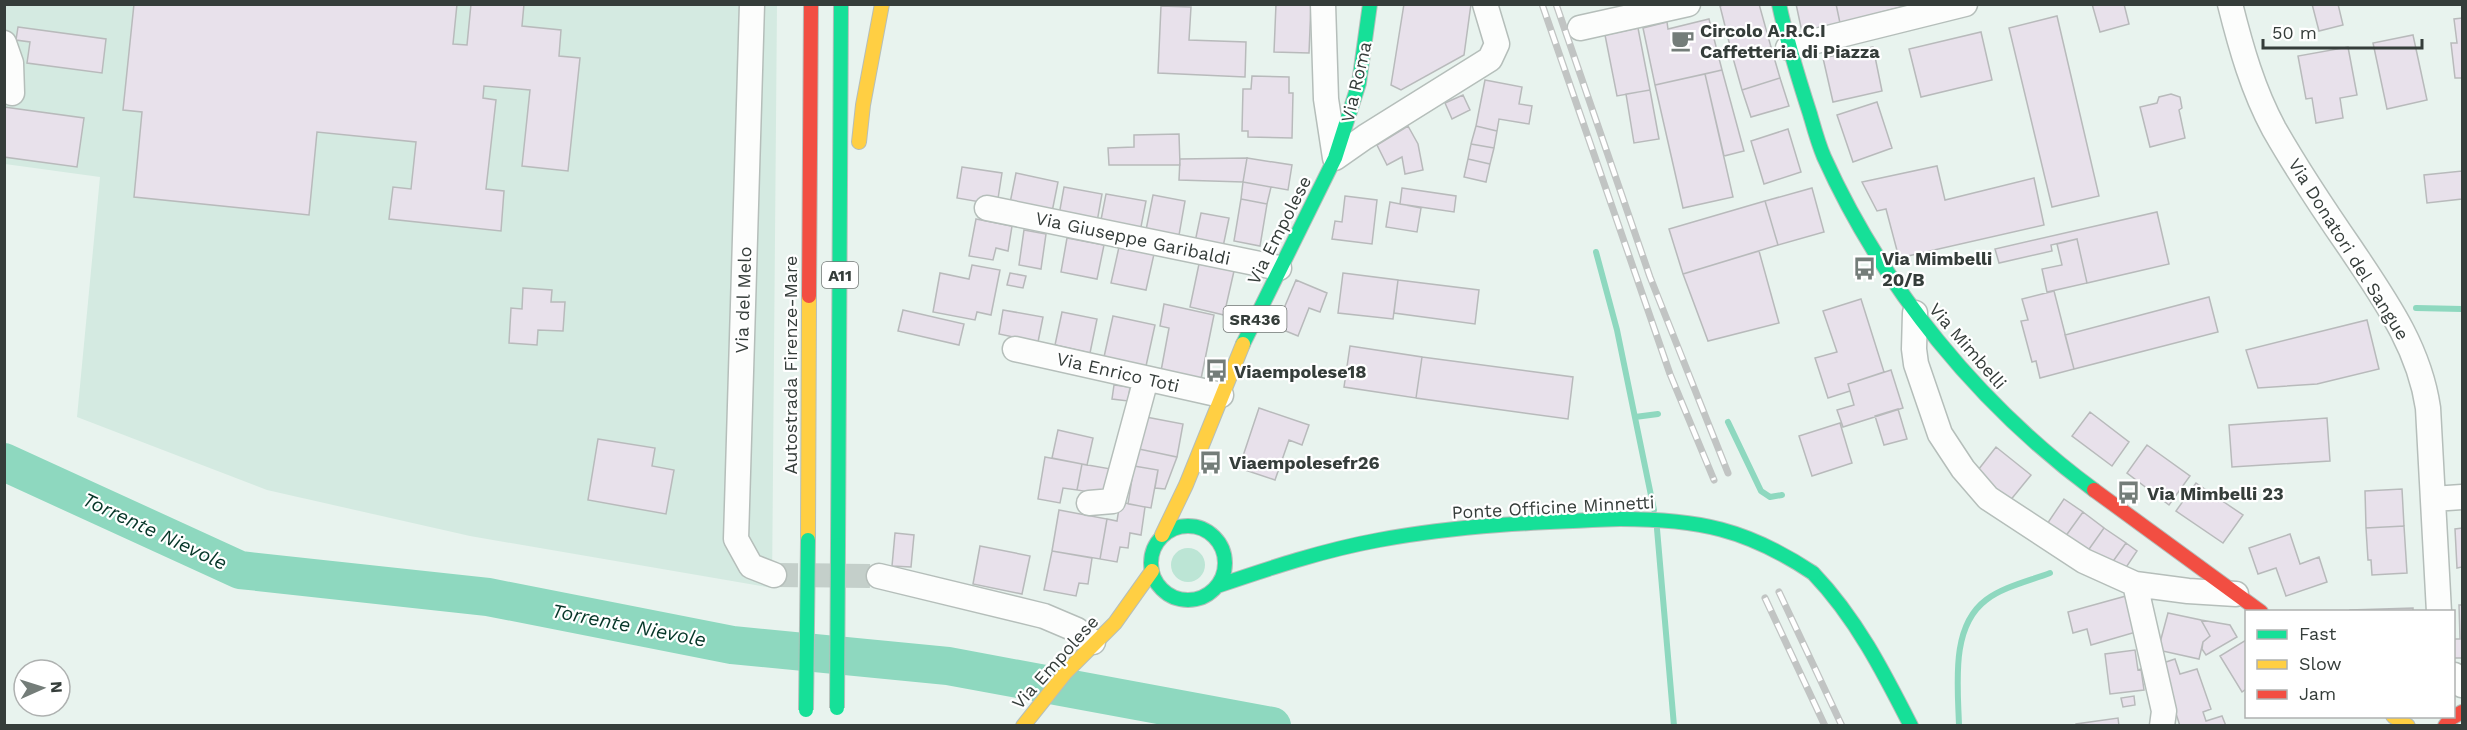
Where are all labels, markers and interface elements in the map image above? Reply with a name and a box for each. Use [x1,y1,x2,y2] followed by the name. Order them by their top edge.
[2263,12,2422,50] scale bar
[1700,20,1880,62] place label: Circolo A.R.C.I Caffetteria di Piazza
[2272,22,2317,43] text: 50 m
[1669,27,1695,53] cafe icon: Circolo A.R.C.I Caffetteria di Piazza
[1337,40,1375,124] street label: Via Roma
[2284,154,2414,344] street label: Via Donatori del Sangue
[1243,172,1315,288] street label: Via Empolese
[1034,207,1232,269] street label: Via Giuseppe Garibaldi
[731,246,755,354] street label: Via del Melo
[1882,248,1992,290] place label: Via Mimbelli 20/B
[1851,255,1877,281] bus stop icon: Via Mimbelli 20/B
[780,256,801,474] street label: Autostrada Firenze-Mare
[822,262,858,288] road number: A11
[1925,299,2011,393] street label: Via Mimbelli
[1224,306,1286,332] road number: SR436
[1054,348,1182,396] street label: Via Enrico Toti
[1203,358,1229,384] bus stop icon: Viaempolese18
[1234,361,1367,382] place label: Viaempolese18
[1198,449,1224,475] bus stop icon: Viaempolesefr26
[1229,452,1380,473] place label: Viaempolesefr26
[2116,480,2142,506] bus stop icon: Via Mimbelli 23
[2147,483,2284,504] place label: Via Mimbelli 23
[79,487,231,575] water label: Torrente Nievole
[1451,491,1655,523] street label: Ponte Officine Minnetti
[550,598,708,652] water label: Torrente Nievole
[2245,610,2455,718] legend
[1007,611,1103,713] street label: Via Empolese
[2299,623,2337,644] text: Fast
[2299,653,2342,674] text: Slow
[12,658,72,718] north arrow
[47,681,66,694] text: N
[2299,683,2336,704] text: Jam

